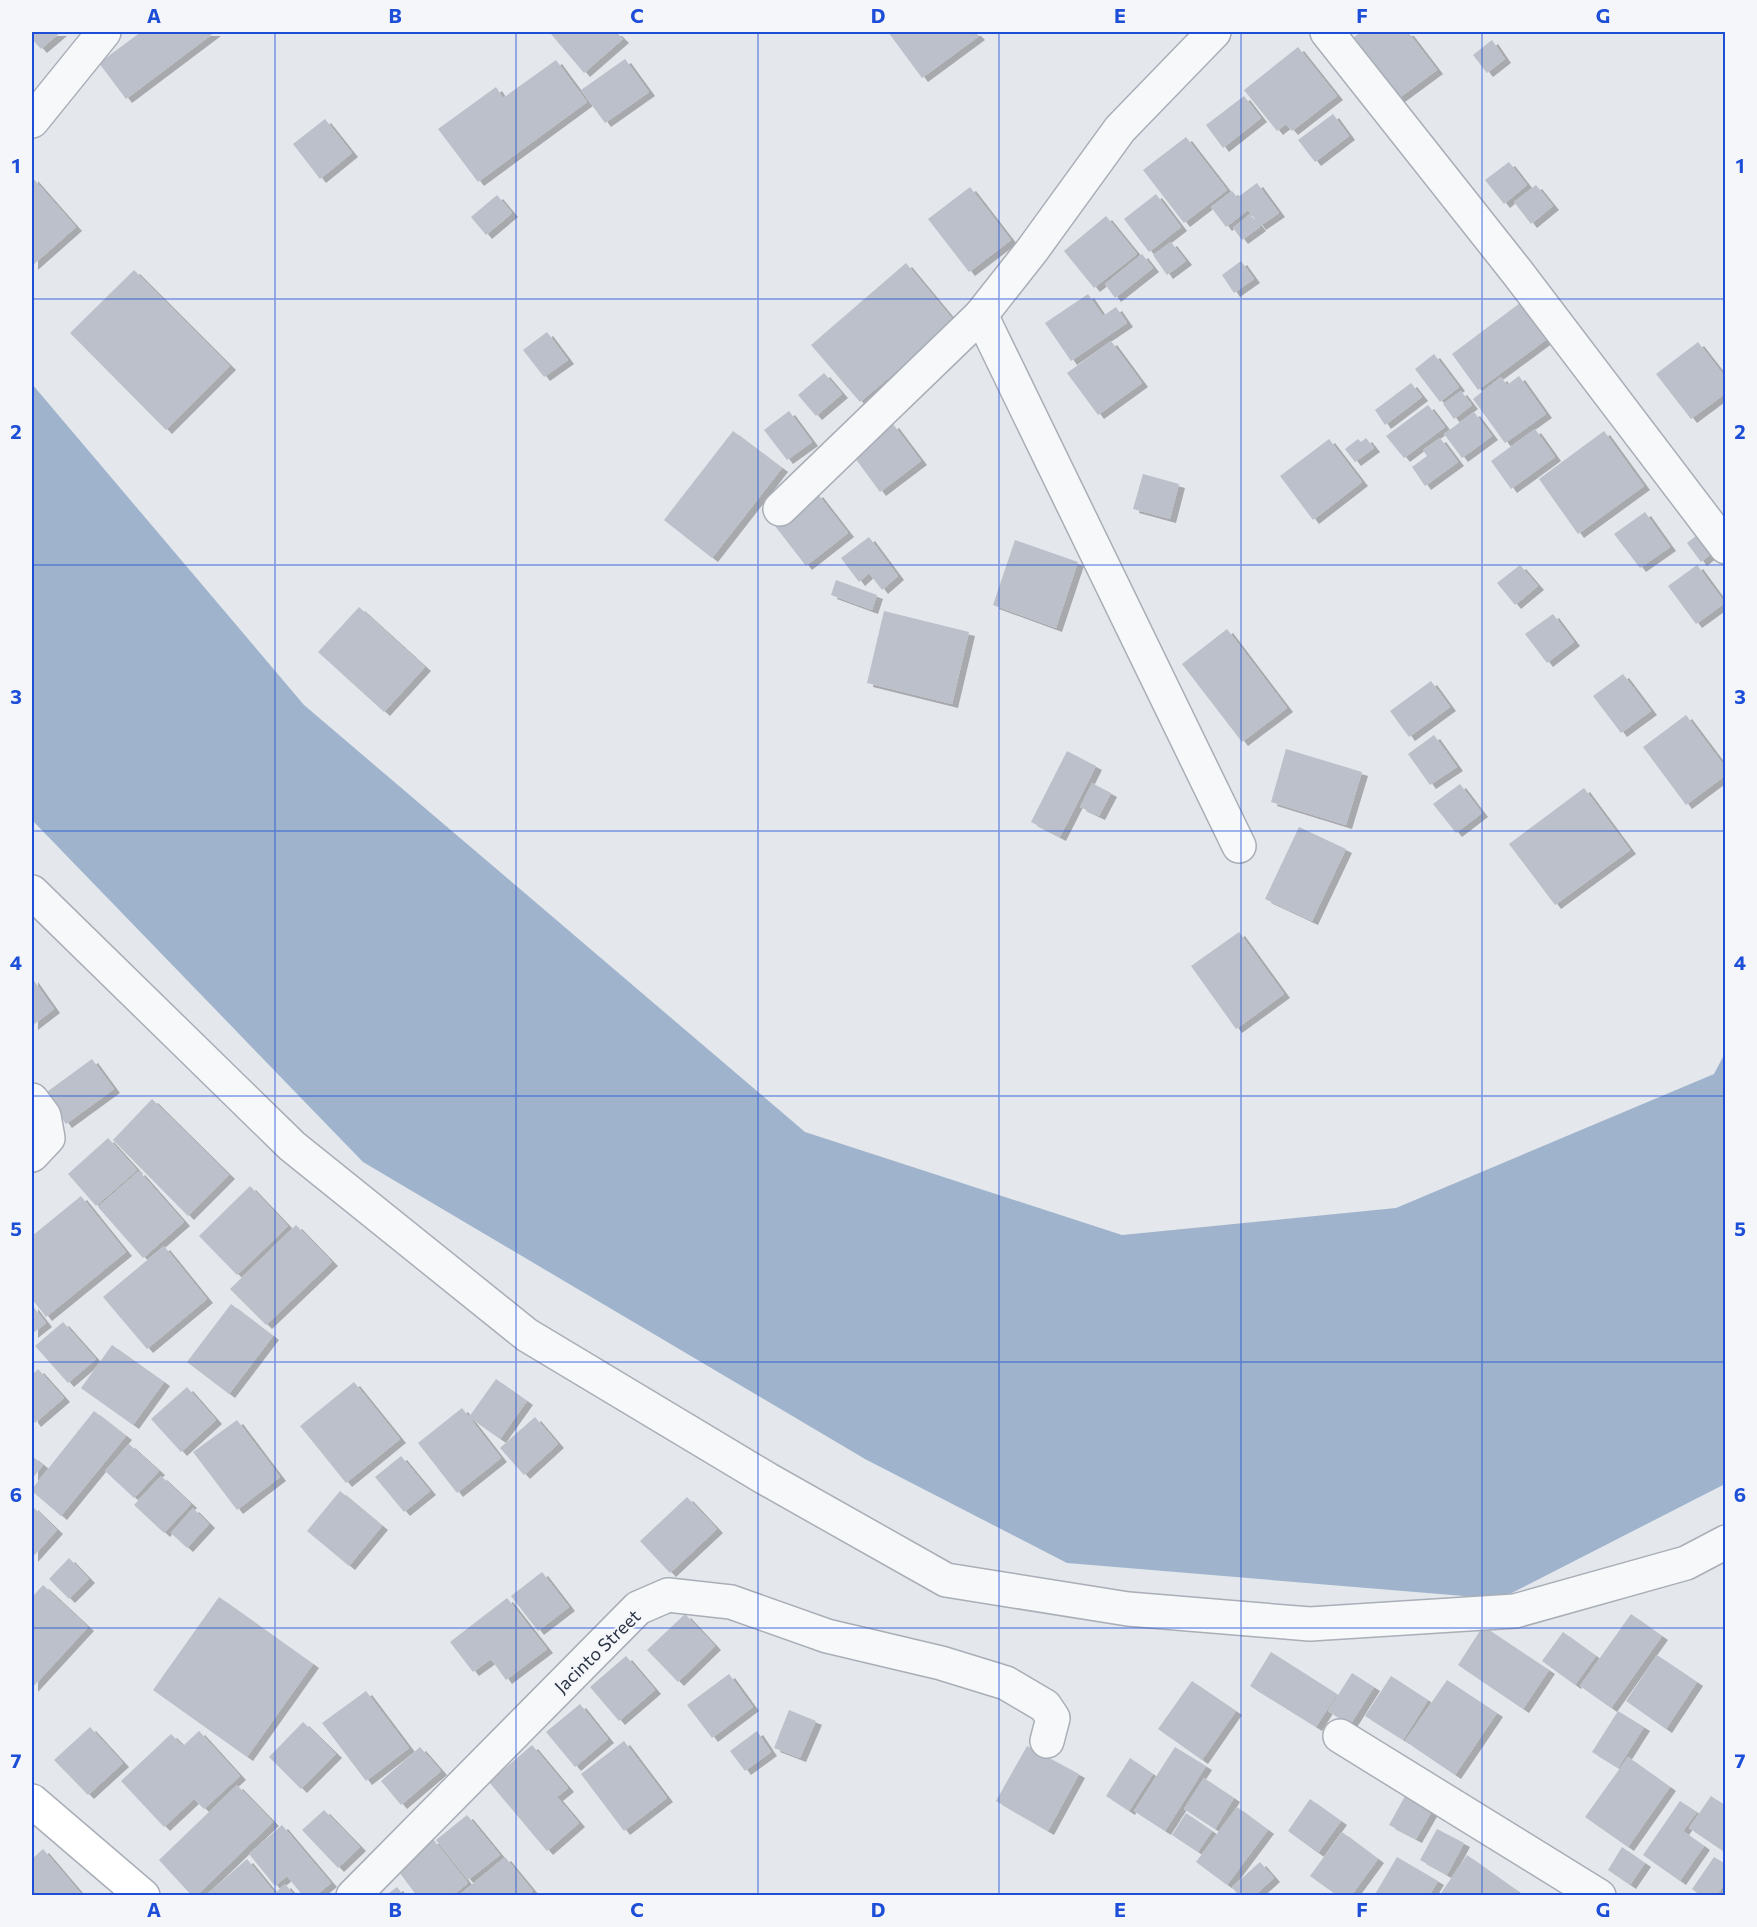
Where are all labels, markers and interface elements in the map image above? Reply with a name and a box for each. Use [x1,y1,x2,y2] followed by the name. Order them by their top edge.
[147,3,161,27] text: A
[388,3,402,27] text: B
[630,3,644,27] text: C
[871,3,885,27] text: D
[1114,3,1126,27] text: E
[1356,3,1368,27] text: F
[1596,3,1610,27] text: G
[11,153,21,177] text: 1
[1735,153,1745,177] text: 1
[10,419,22,443] text: 2
[1734,419,1746,443] text: 2
[10,684,22,708] text: 3
[1734,684,1746,708] text: 3
[10,950,22,974] text: 4
[1734,950,1746,974] text: 4
[10,1216,22,1240] text: 5
[1734,1216,1746,1240] text: 5
[10,1482,22,1506] text: 6
[1734,1482,1746,1506] text: 6
[549,1605,645,1697] street label: Jacinto Street
[11,1748,22,1772] text: 7
[1735,1748,1746,1772] text: 7
[147,1897,161,1921] text: A
[388,1897,402,1921] text: B
[630,1897,644,1921] text: C
[871,1897,885,1921] text: D
[1114,1897,1126,1921] text: E
[1356,1897,1368,1921] text: F
[1596,1897,1610,1921] text: G

